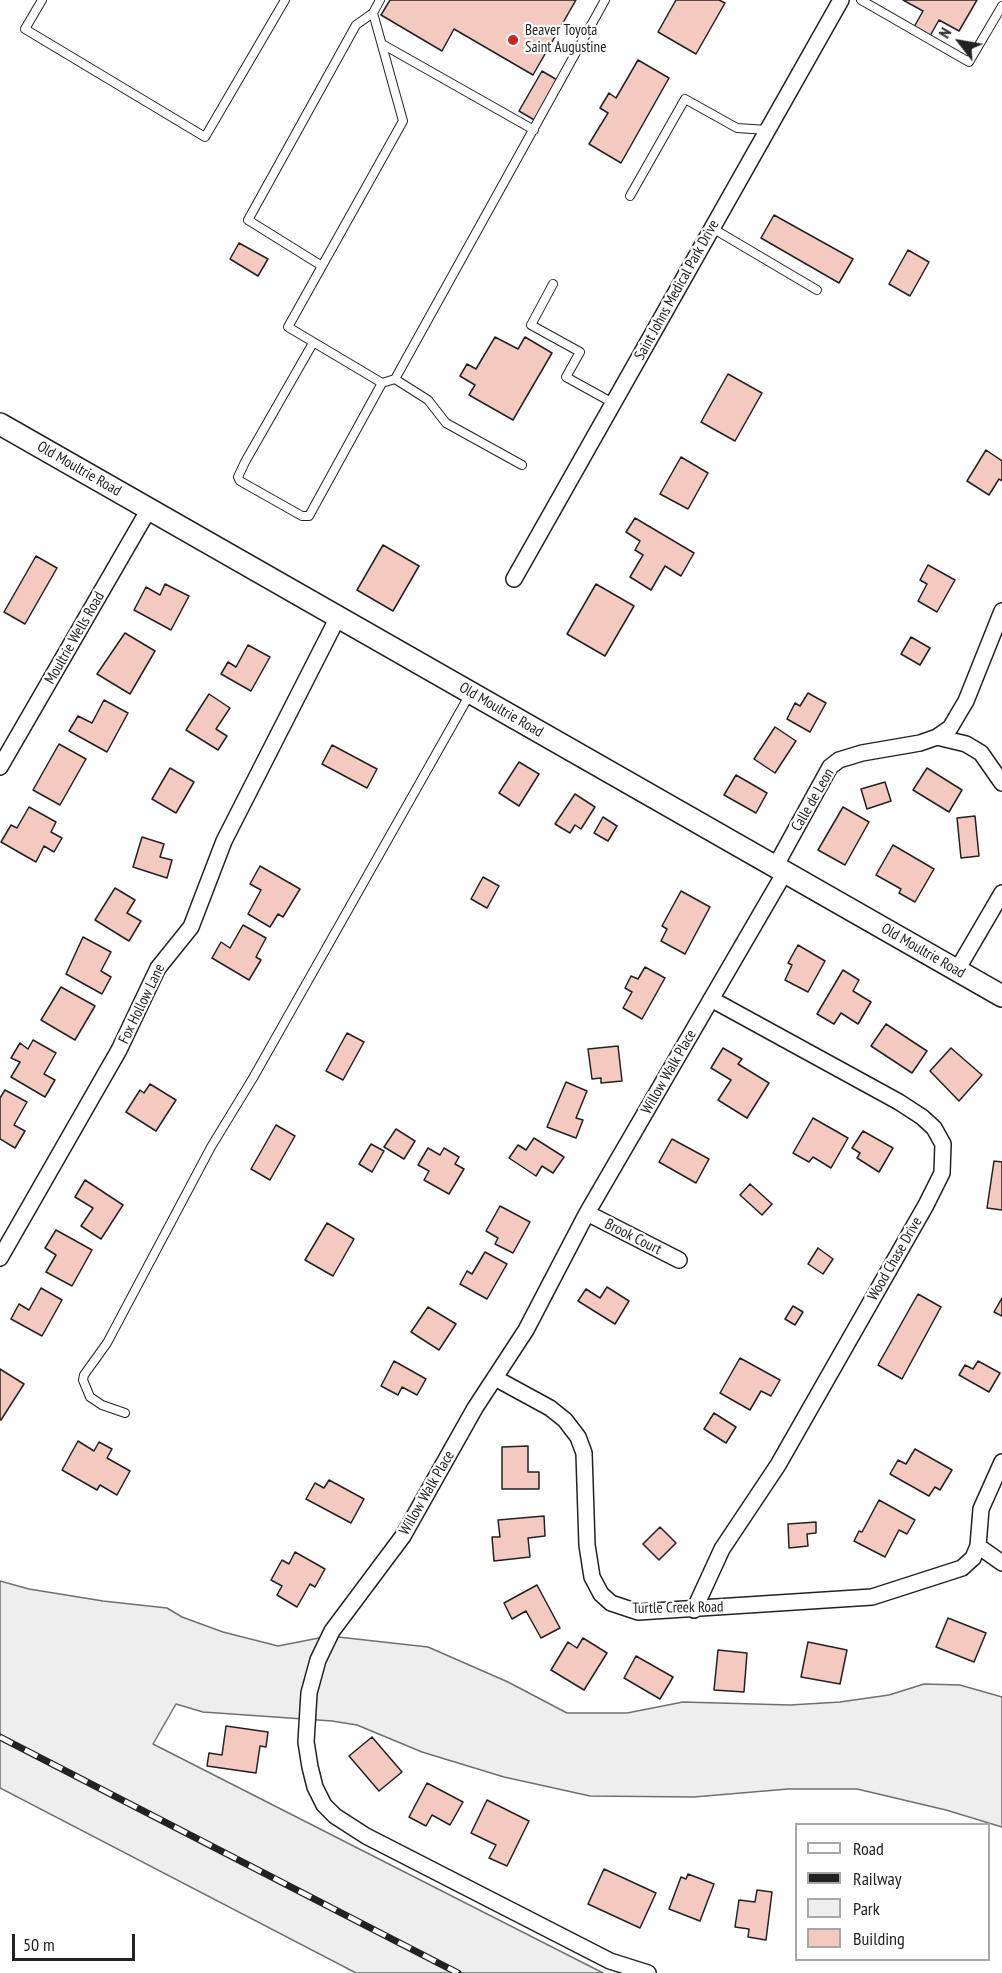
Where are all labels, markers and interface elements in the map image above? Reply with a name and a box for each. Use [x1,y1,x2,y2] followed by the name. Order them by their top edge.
[930,12,990,72] north arrow
[525,22,606,57] place label: Beaver Toyota Saint Augustine
[934,24,955,42] text: N
[506,33,520,47] marker: Beaver Toyota Saint Augustine
[631,217,723,363] street label: Saint Johns Medical Park Drive
[34,438,124,500] street label: Old Moultrie Road
[41,589,109,687] street label: Moultrie Wells Road
[456,679,546,741] street label: Old Moultrie Road
[788,765,838,835] street label: Calle de Leon
[878,920,968,982] street label: Old Moultrie Road
[115,961,169,1047] street label: Fox Hollow Lane
[638,1027,700,1117] street label: Willow Walk Place
[864,1214,926,1304] street label: Wood Chase Drive
[602,1215,664,1259] street label: Brook Court
[396,1448,458,1538] street label: Willow Walk Place
[632,1598,724,1618] street label: Turtle Creek Road
[795,1823,990,1961] legend
[853,1837,884,1860] text: Road
[853,1867,902,1890] text: Railway
[853,1897,880,1920] text: Park
[15,1922,138,1960] scale bar
[853,1927,905,1950] text: Building
[23,1933,55,1956] text: 50 m

